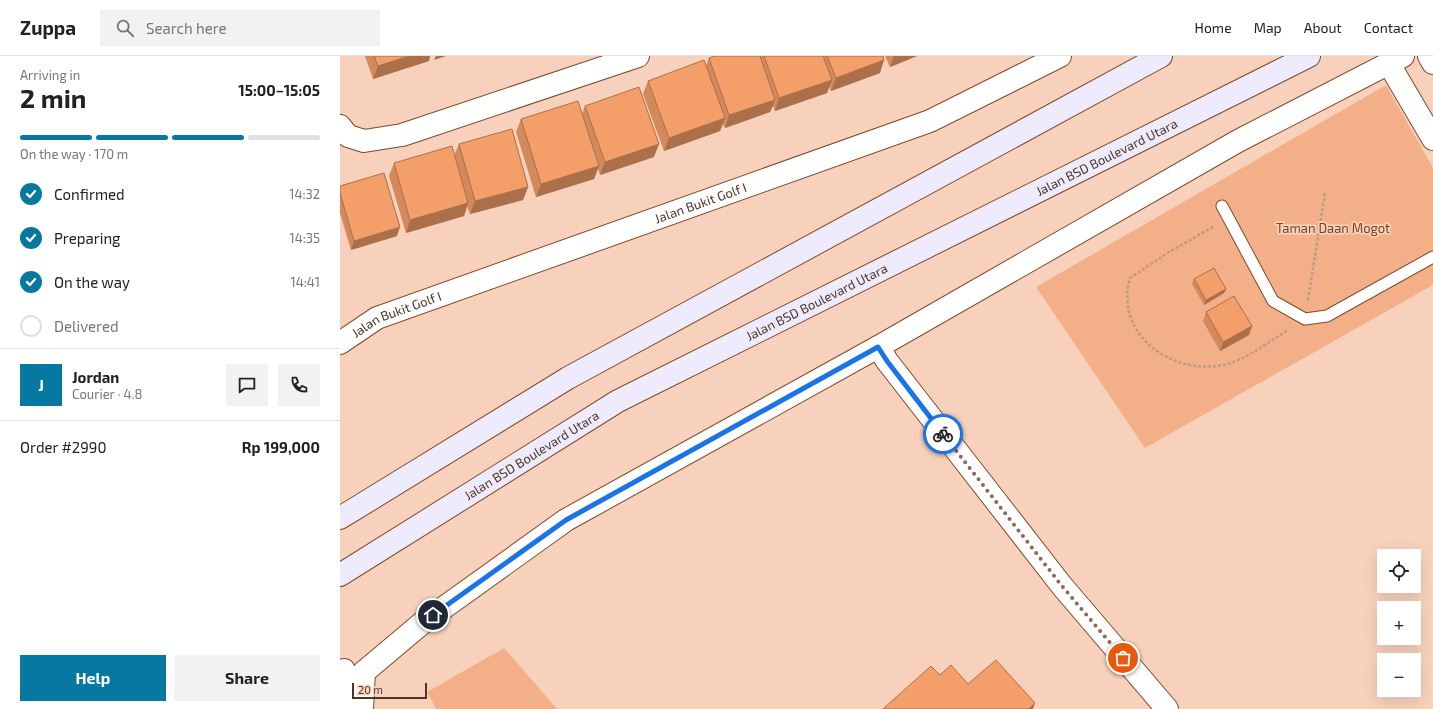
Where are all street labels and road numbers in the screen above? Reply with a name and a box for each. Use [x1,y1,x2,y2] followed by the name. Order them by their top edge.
[1033,115,1180,199] street label: Jalan BSD Boulevard Utara
[652,179,749,227] street label: Jalan Bukit Golf I
[743,260,890,344] street label: Jalan BSD Boulevard Utara
[349,288,443,341] street label: Jalan Bukit Golf I
[461,407,602,503] street label: Jalan BSD Boulevard Utara

